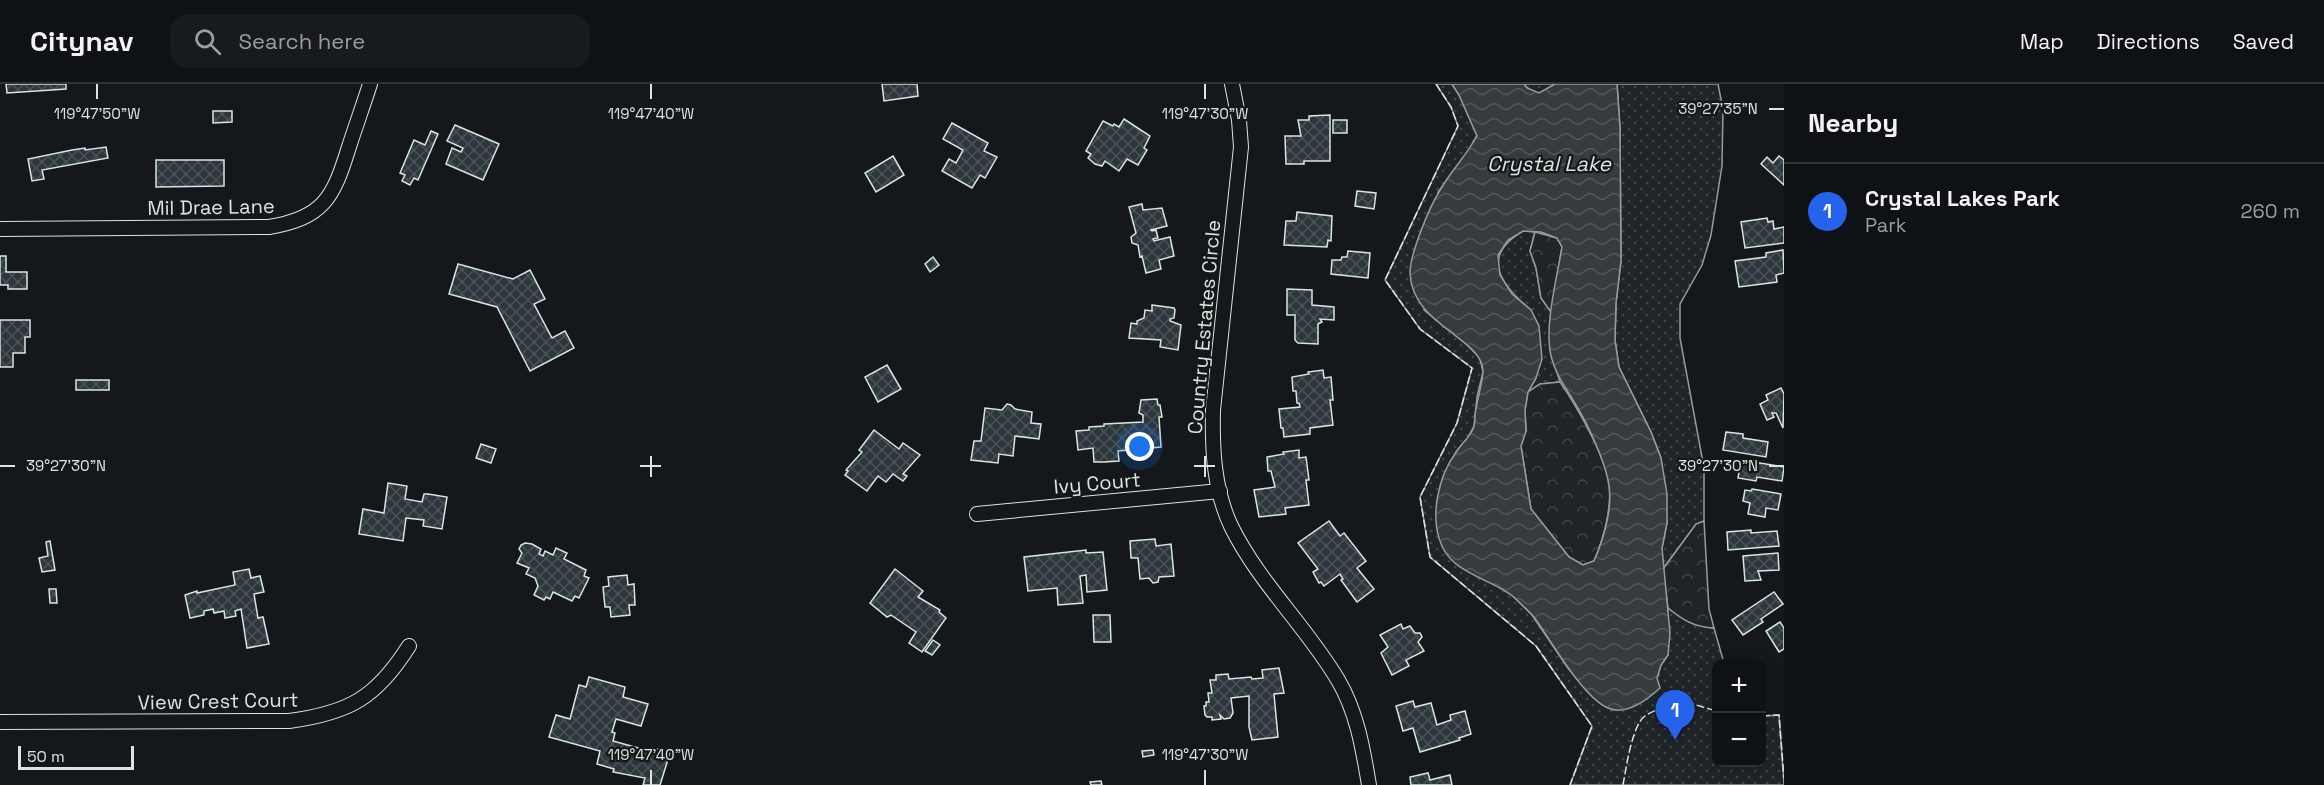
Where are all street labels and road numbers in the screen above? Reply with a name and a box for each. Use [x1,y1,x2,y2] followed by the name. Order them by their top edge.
[147,193,275,221] street label: Mil Drae Lane
[1182,219,1226,435] street label: Country Estates Circle
[1052,466,1142,500] street label: Ivy Court
[137,687,299,715] street label: View Crest Court

